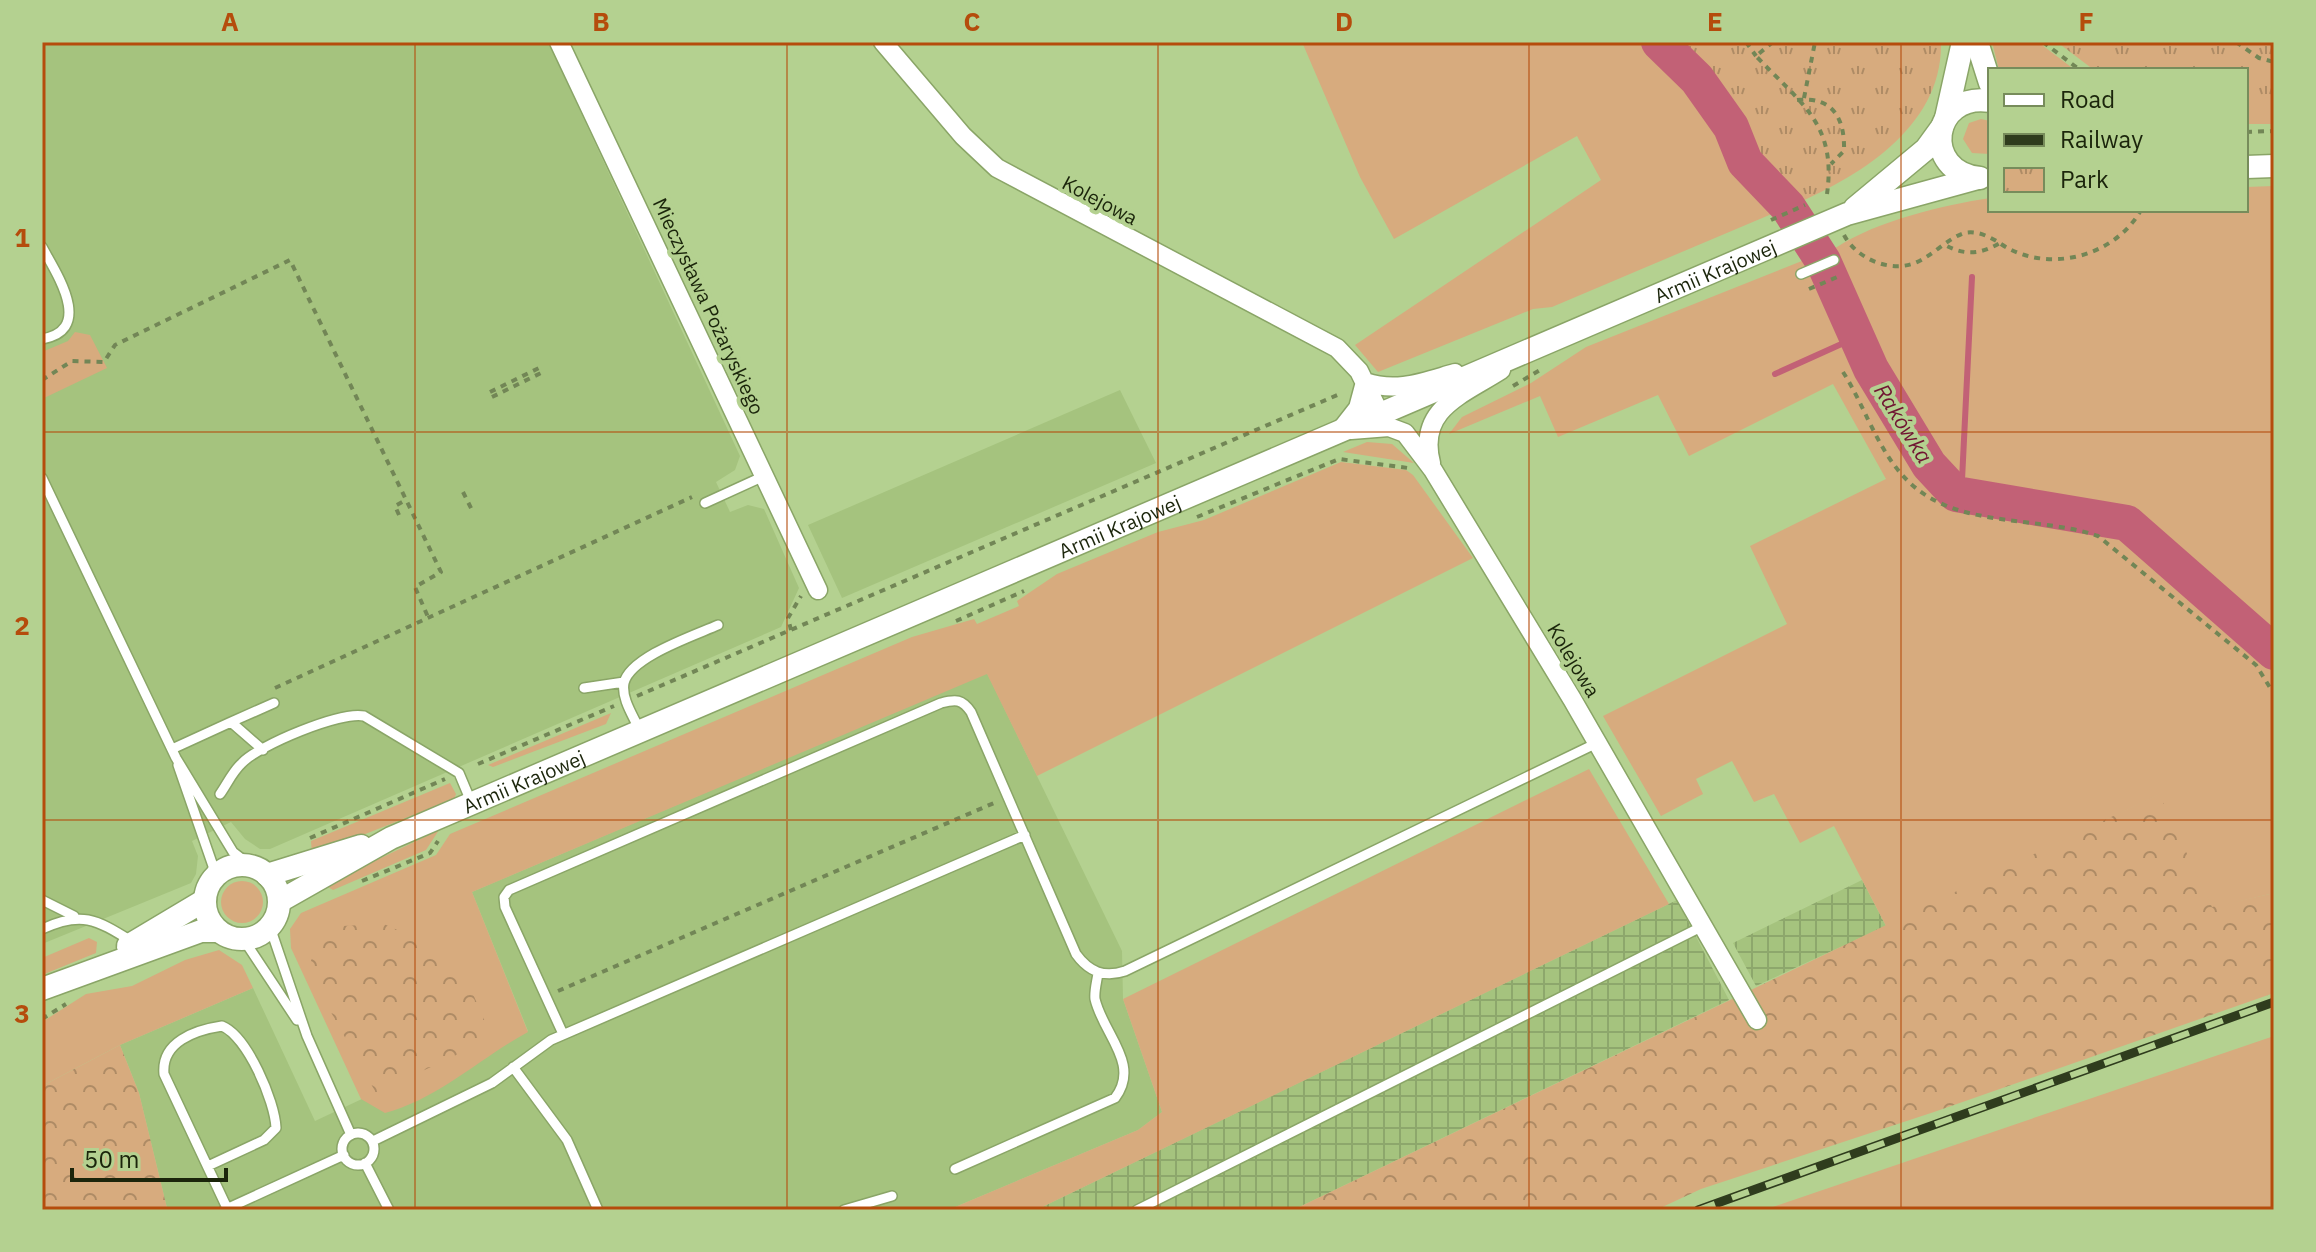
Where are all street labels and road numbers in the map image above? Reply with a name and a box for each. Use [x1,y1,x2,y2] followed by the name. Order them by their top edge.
[1058,169,1143,231] street label: Kolejowa
[647,193,771,419] street label: Mieczysława Pożaryskiego
[1650,233,1780,309] street label: Armii Krajowej
[1054,488,1184,564] street label: Armii Krajowej
[1541,618,1607,702] street label: Kolejowa
[459,743,589,819] street label: Armii Krajowej

